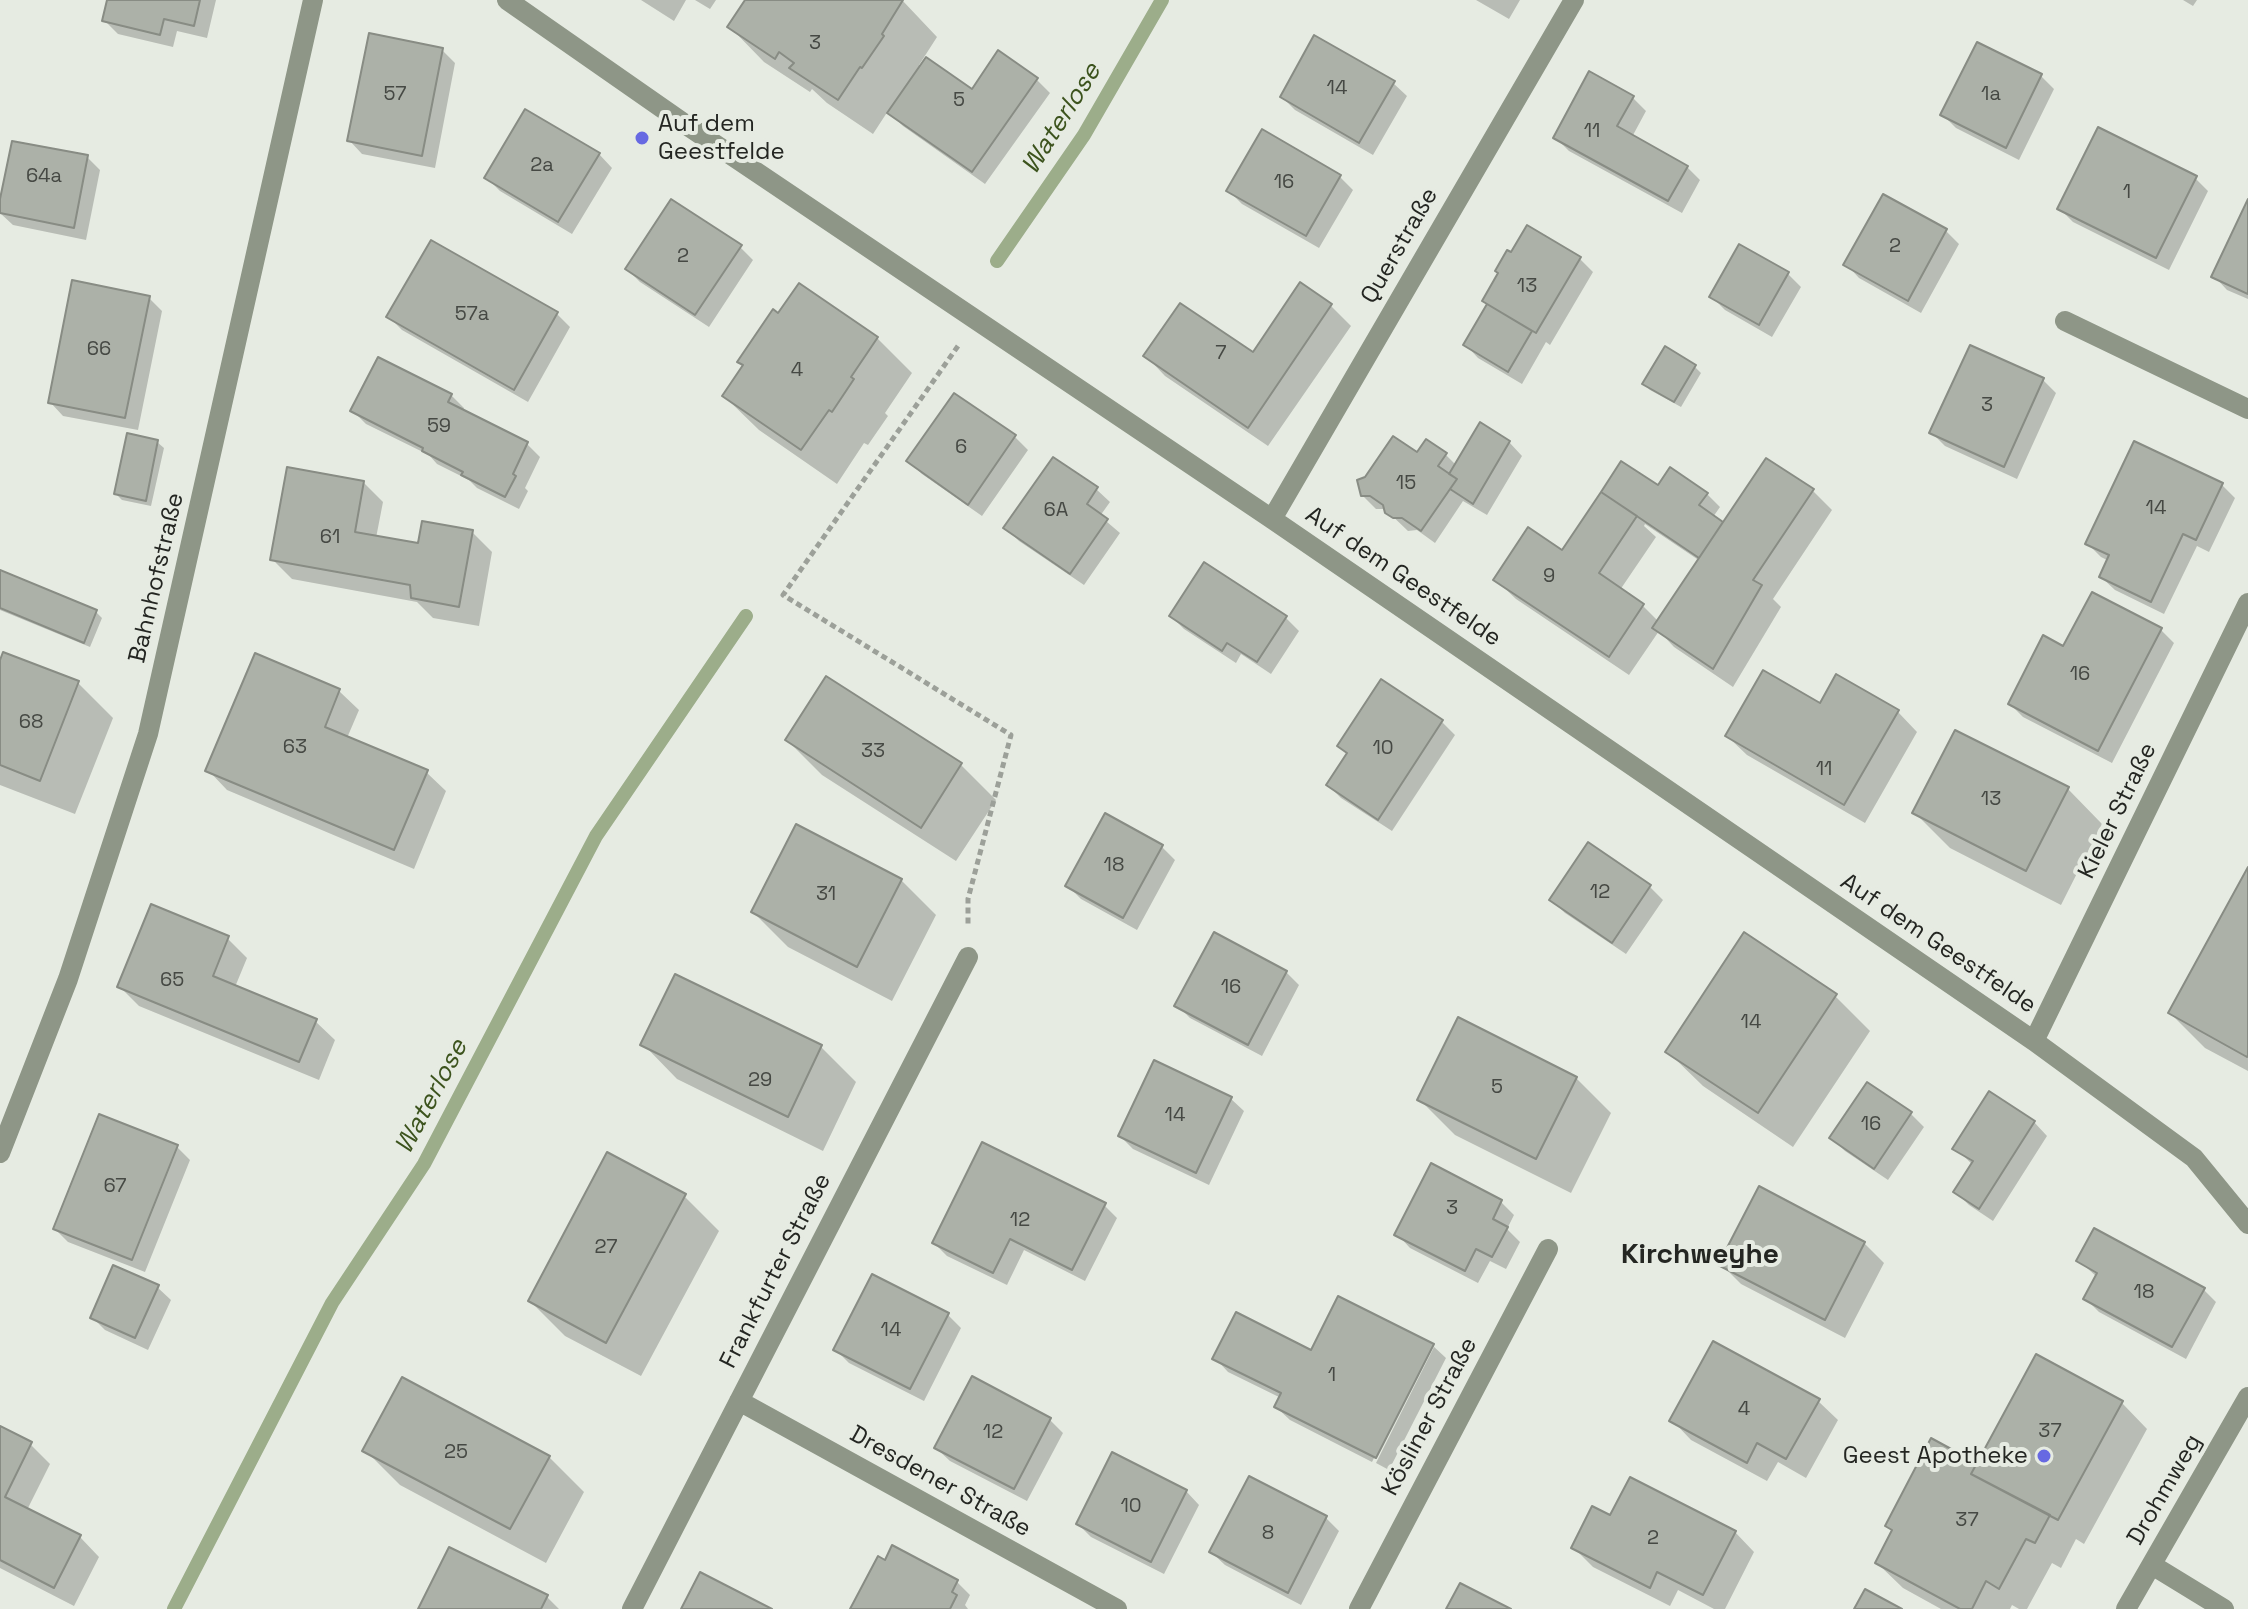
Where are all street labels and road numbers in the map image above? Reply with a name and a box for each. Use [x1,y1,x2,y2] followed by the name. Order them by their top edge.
[1355,183,1445,309] street label: Querstraße
[123,490,191,666] street label: Bahnhofstraße
[1300,501,1506,653] street label: Auf dem Geestfelde
[2073,738,2163,884] street label: Kieler Straße
[1835,868,2041,1020] street label: Auf dem Geestfelde
[714,1169,838,1373] street label: Frankfurter Straße
[1376,1333,1484,1501] street label: Kösliner Straße
[844,1420,1036,1544] street label: Dresdener Straße
[2122,1429,2208,1551] street label: Drohmweg

